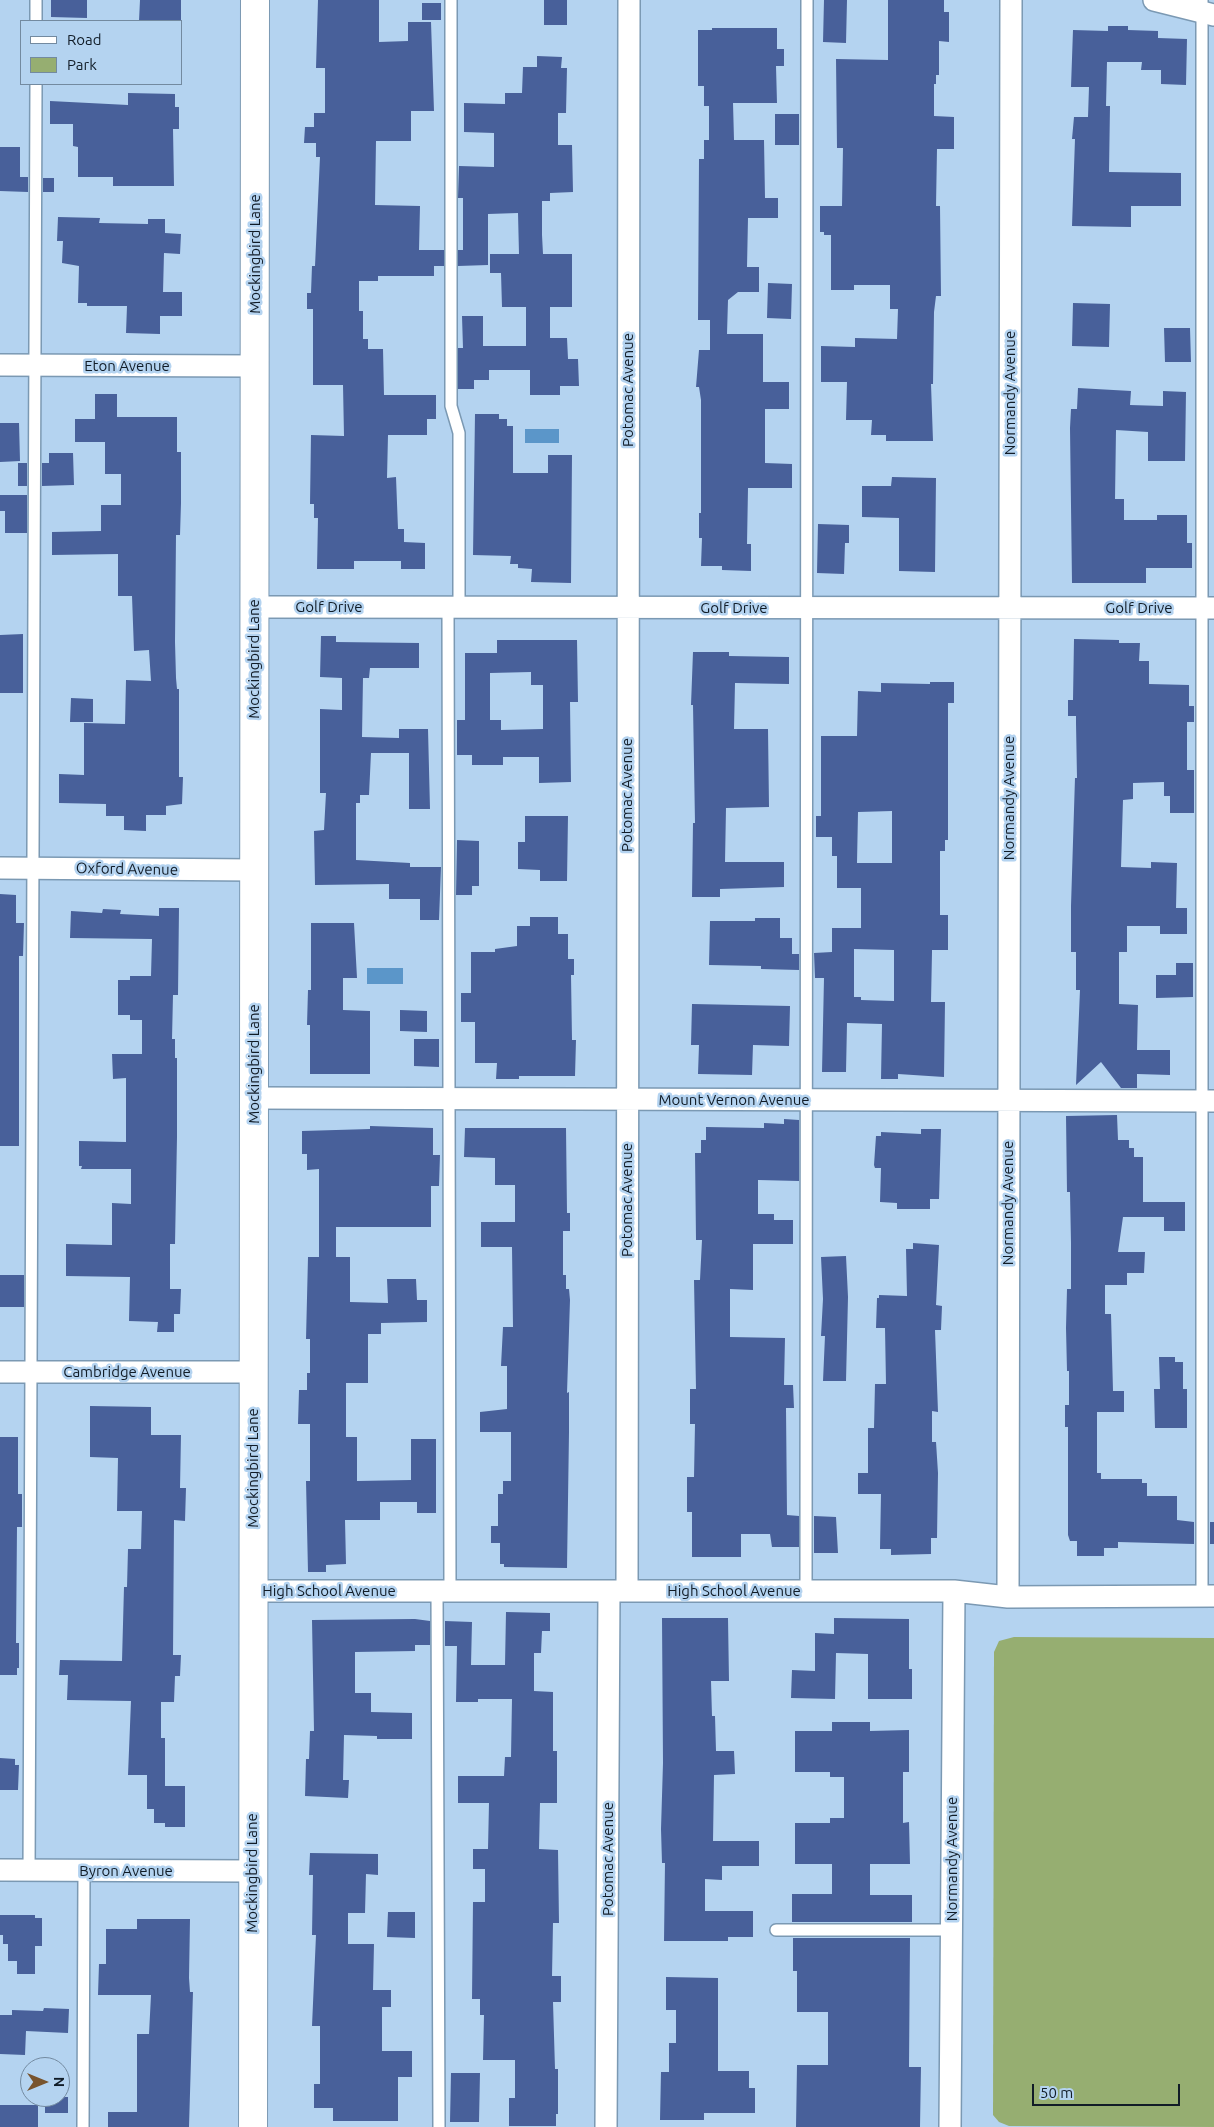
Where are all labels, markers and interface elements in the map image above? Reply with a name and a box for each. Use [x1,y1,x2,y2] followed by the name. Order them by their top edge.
[20,20,182,85] legend
[67,31,102,48] text: Road
[67,56,97,73] text: Park
[246,194,264,314] street label: Mockingbird Lane
[1001,331,1019,455] street label: Normandy Avenue
[619,333,637,447] street label: Potomac Avenue
[84,357,170,375] street label: Eton Avenue
[295,598,363,616] street label: Golf Drive
[245,599,263,719] street label: Mockingbird Lane
[700,599,768,617] street label: Golf Drive
[1105,599,1173,617] street label: Golf Drive
[1000,736,1018,860] street label: Normandy Avenue
[618,738,636,852] street label: Potomac Avenue
[76,859,178,879] street label: Oxford Avenue
[245,1004,263,1124] street label: Mockingbird Lane
[658,1091,810,1109] street label: Mount Vernon Avenue
[999,1141,1017,1265] street label: Normandy Avenue
[618,1143,636,1257] street label: Potomac Avenue
[63,1363,191,1381] street label: Cambridge Avenue
[244,1408,262,1528] street label: Mockingbird Lane
[262,1582,396,1600] street label: High School Avenue
[667,1582,801,1600] street label: High School Avenue
[943,1797,961,1921] street label: Normandy Avenue
[599,1802,617,1916] street label: Potomac Avenue
[243,1813,261,1933] street label: Mockingbird Lane
[79,1862,173,1880] street label: Byron Avenue
[20,2057,70,2107] north arrow
[1034,2074,1182,2106] scale bar
[51,2077,67,2087] text: N
[1040,2084,1073,2101] text: 50 m

